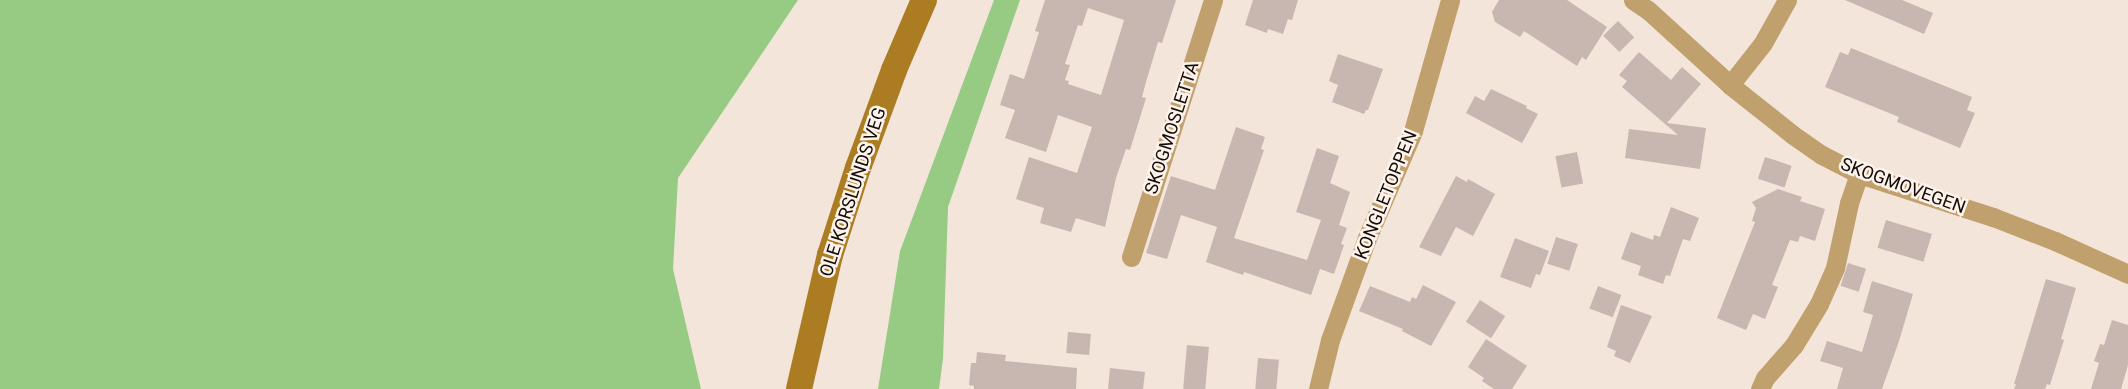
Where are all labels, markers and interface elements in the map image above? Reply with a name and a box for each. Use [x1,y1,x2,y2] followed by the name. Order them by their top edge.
[1140,59,1204,197] street label: SKOGMOSLETTA
[815,105,891,279] street label: OLE KORSLUNDS VEG
[1350,127,1422,263] street label: KONGLETOPPEN
[1838,153,1968,219] street label: SKOGMOVEGEN

